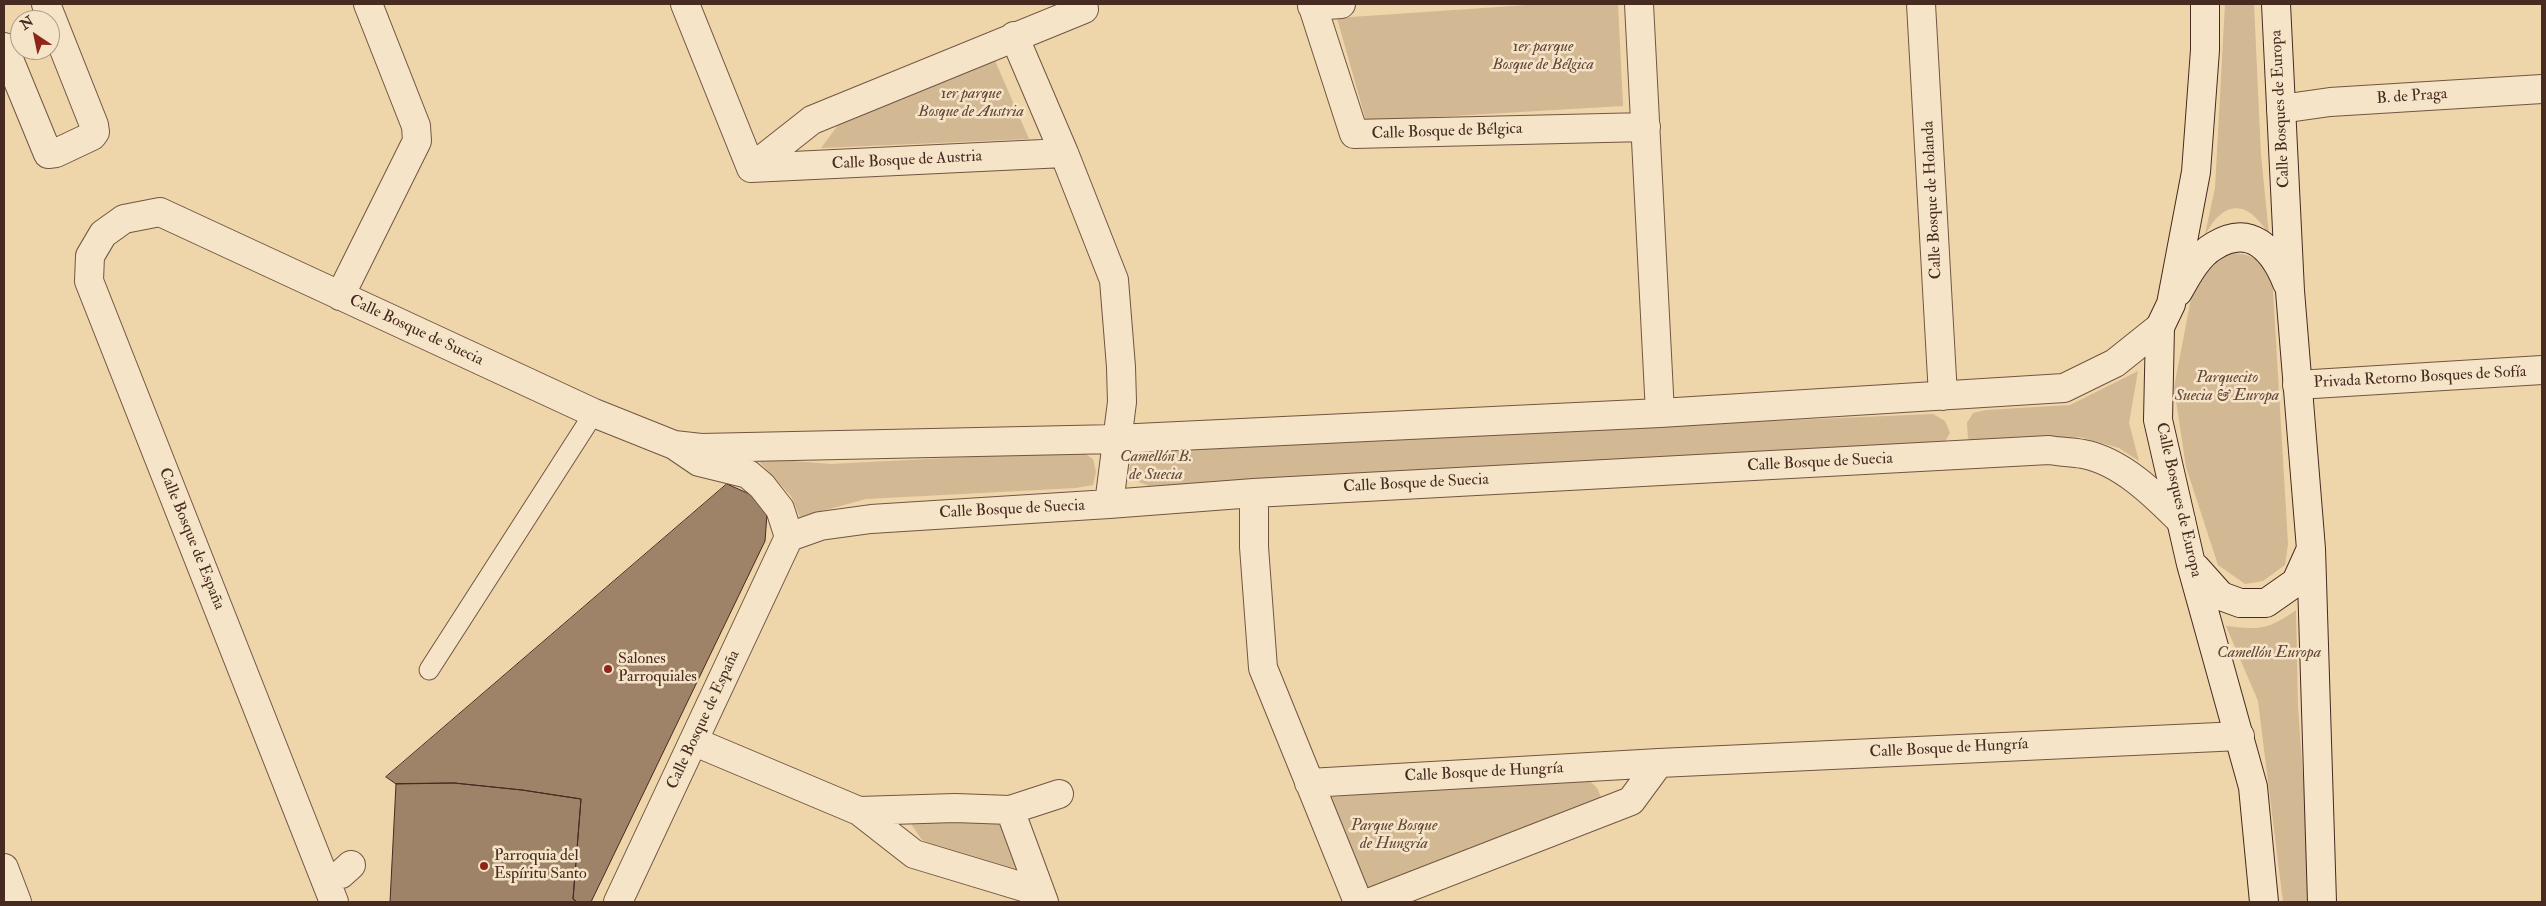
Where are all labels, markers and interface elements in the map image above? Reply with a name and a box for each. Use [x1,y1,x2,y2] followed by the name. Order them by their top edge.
[10,10,60,60] north arrow
[17,12,37,34] text: N
[2267,29,2295,189] street label: Calle Bosques de Europa
[1492,38,1594,76] park label: 1er parque Bosque de Bélgica
[918,85,1024,123] park label: 1er parque Bosque de Austria
[2376,85,2448,109] street label: B. de Praga
[1371,120,1523,144] street label: Calle Bosque de Bélgica
[1919,120,1947,280] street label: Calle Bosque de Holanda
[831,147,983,175] street label: Calle Bosque de Austria
[346,291,486,371] street label: Calle Bosque de Suecia
[2313,363,2527,393] street label: Privada Retorno Bosques de Sofía
[2175,369,2279,407] park label: Parquecito Suecia & Europa
[2151,421,2205,579] street label: Calle Bosques de Europa
[1120,448,1192,486] park label: Camellón B. de Suecia
[1747,450,1893,476] street label: Calle Bosque de Suecia
[154,465,228,613] street label: Calle Bosque de España
[1343,471,1489,497] street label: Calle Bosque de Suecia
[939,497,1085,523] street label: Calle Bosque de Suecia
[2217,644,2321,664] park label: Camellón Europa
[663,647,745,793] street label: Calle Bosque de España
[618,650,697,688] place label: Salones Parroquiales
[602,663,614,675] marker: Salones Parroquiales
[1869,735,2029,763] street label: Calle Bosque de Hungría
[1404,759,1564,787] street label: Calle Bosque de Hungría
[1351,817,1437,855] park label: Parque Bosque de Hungría
[494,847,587,885] place label: Parroquia del Espíritu Santo
[478,860,490,872] marker: Parroquia del Espíritu Santo

